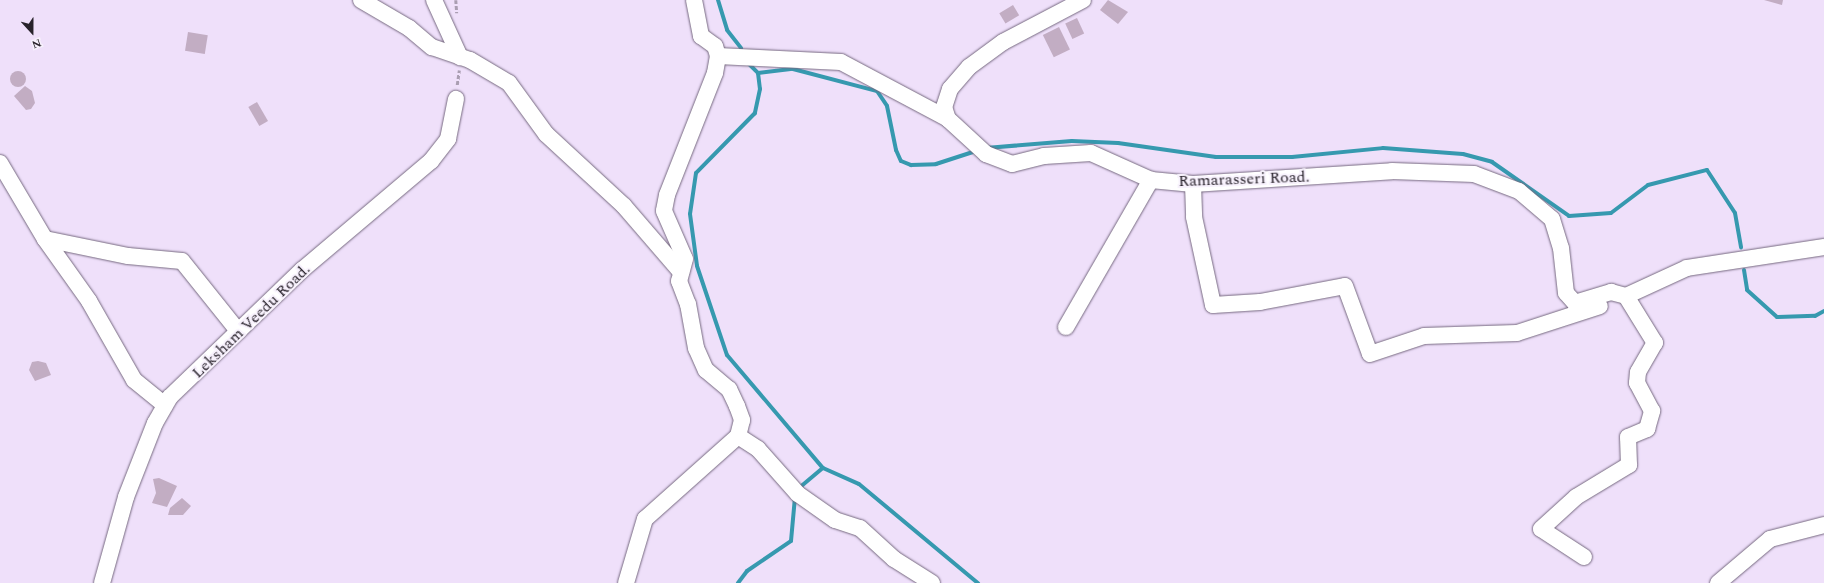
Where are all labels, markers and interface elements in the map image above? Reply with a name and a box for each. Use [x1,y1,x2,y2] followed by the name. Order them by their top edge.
[12,12,52,52] north arrow
[29,34,44,53] text: N
[1178,167,1310,191] street label: Ramarasseri Road.
[188,260,314,382] street label: Leksham Veedu Road.

